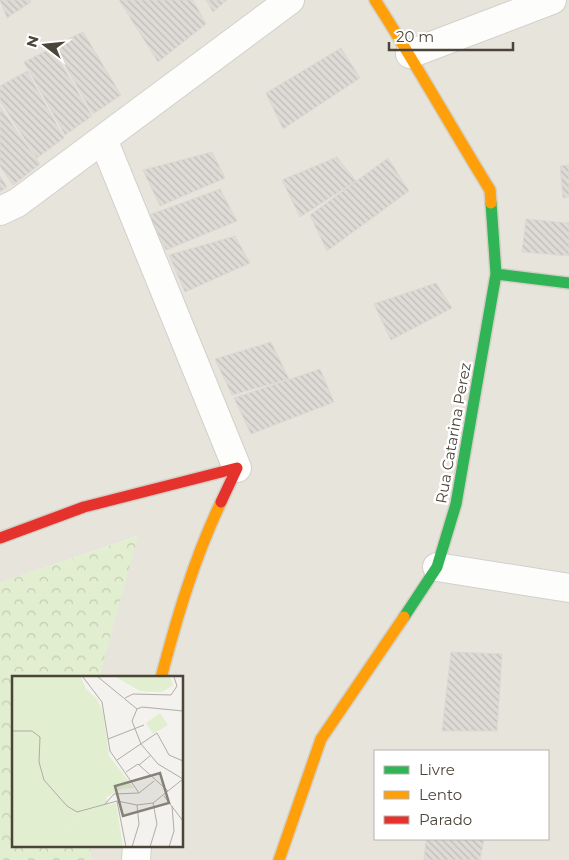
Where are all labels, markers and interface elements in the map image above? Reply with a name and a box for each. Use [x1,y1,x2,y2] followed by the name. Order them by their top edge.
[20,20,70,70] north arrow
[389,20,513,52] scale bar
[396,27,434,46] text: 20 m
[22,33,43,49] text: N
[431,361,475,505] street label: Rua Catarina Perez
[12,676,184,848] inset map
[374,750,549,840] legend
[419,760,455,779] text: Livre
[419,785,462,804] text: Lento
[419,810,472,829] text: Parado

